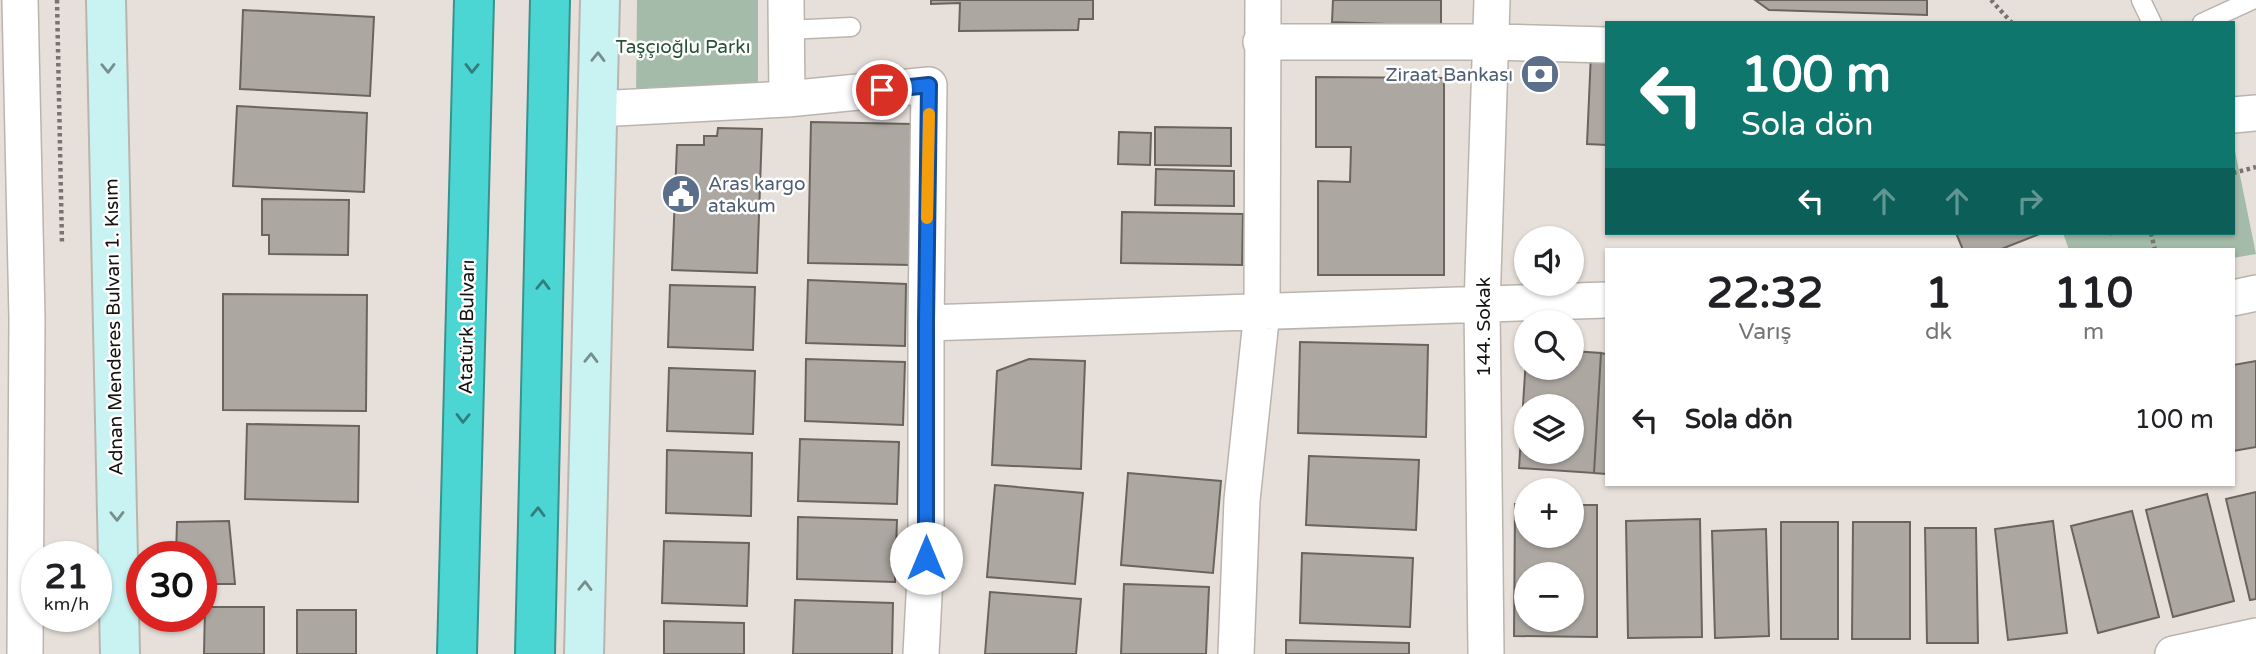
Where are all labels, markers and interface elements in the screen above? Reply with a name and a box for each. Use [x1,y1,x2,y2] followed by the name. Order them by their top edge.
[616,36,750,58] park label: Taşçıoğlu Parkı
[1741,46,1891,105] text: 100 m
[1626,49,1717,140] icon: left
[591,52,606,63] one-way arrow
[1519,53,1561,95] bank icon: Ziraat Bankası
[852,60,912,120] pin
[100,63,115,74] one-way arrow
[465,63,480,74] one-way arrow
[1385,64,1513,86] place label: Ziraat Bankası
[863,71,901,109] icon: arrive
[1741,106,1874,144] text: Sola dön
[660,173,702,215] public building icon: Aras kargo atakum
[708,173,805,217] place label: Aras kargo atakum
[100,178,128,476] street label: Adnan Menderes Bulvarı 1. Kısım
[1792,182,1830,220] icon: left
[1865,182,1903,220] icon: ahead
[1938,182,1976,220] icon: ahead
[2011,182,2049,220] icon: right
[1514,226,1584,632] map controls
[1514,226,1584,296] button: sound
[455,259,479,395] street label: Atatürk Bulvarı
[1707,268,1823,319] text: 22:32
[1925,268,1952,319] text: 1
[2054,268,2133,319] text: 110
[1473,277,1495,377] street label: 144. Sokak
[536,279,551,290] one-way arrow
[1514,310,1584,380] button: search
[1738,318,1792,346] text: Varış
[1925,318,1952,346] text: dk
[2083,318,2104,346] text: m
[583,353,599,363] one-way arrow
[1514,394,1584,464] button: layers
[1626,401,1664,439] icon: left
[1685,404,1793,435] text: Sola dön
[2134,404,2214,435] text: 100 m
[456,413,471,424] one-way arrow
[1514,478,1584,548] button: +
[531,507,546,518] one-way arrow
[109,511,125,522] one-way arrow
[889,521,963,595] position arrow
[126,541,217,632] speed limit sign: 30
[45,556,88,598] text: 21
[1514,562,1584,632] button: −
[578,580,593,591] one-way arrow
[44,593,89,615] text: km/h

